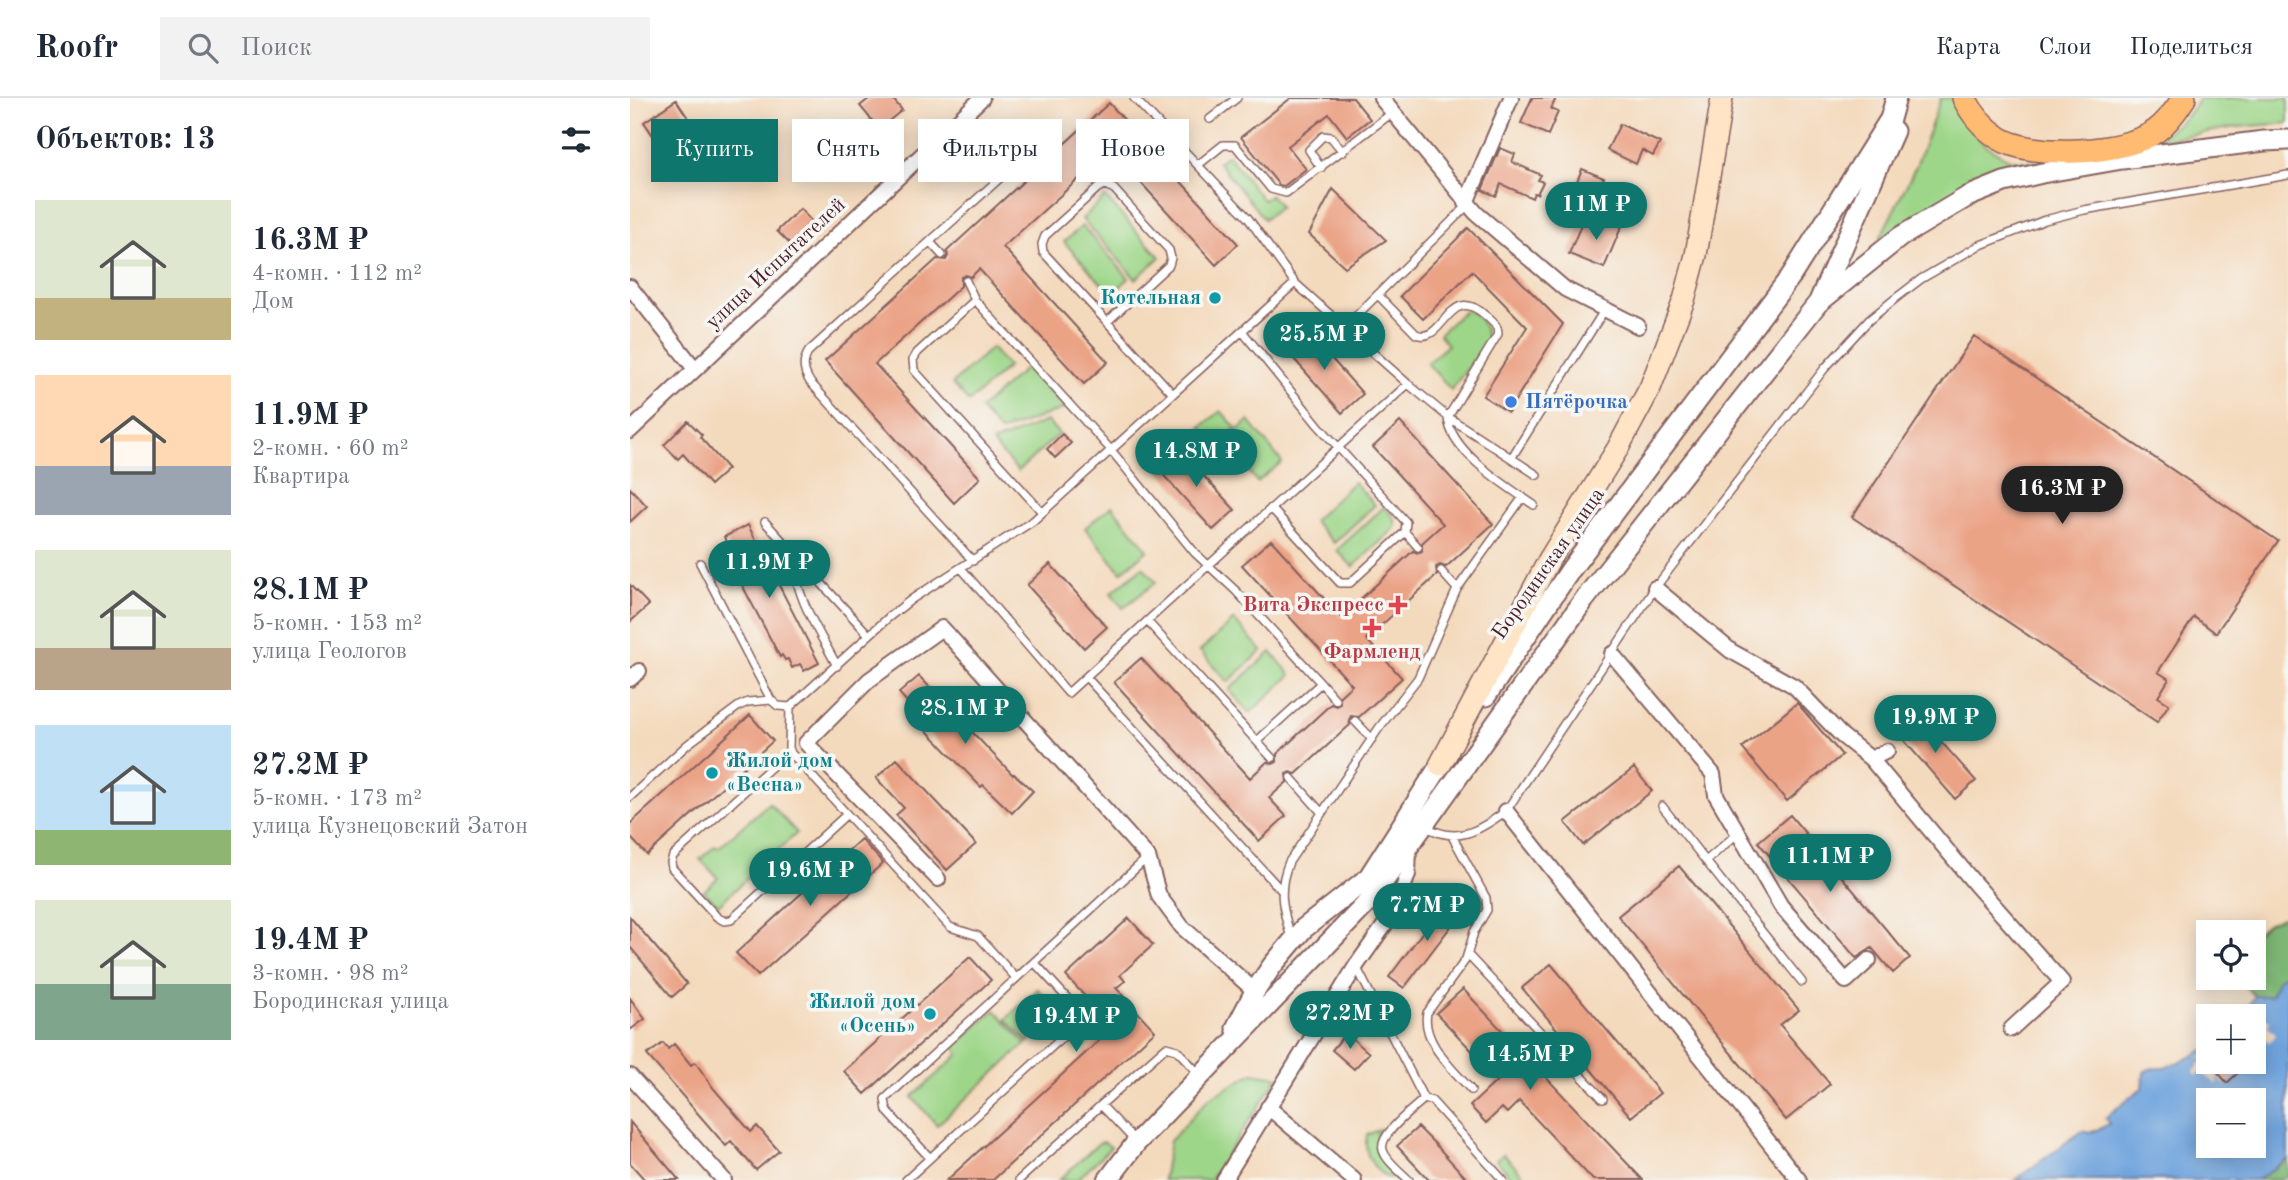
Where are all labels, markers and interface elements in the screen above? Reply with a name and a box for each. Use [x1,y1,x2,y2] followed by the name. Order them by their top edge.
[160,17,650,80] search box
[184,29,222,67] icon: search
[35,32,118,65] text: Roofr
[240,35,312,61] text: Поиск
[1936,36,2001,60] text: Карта
[2039,36,2092,60] text: Слои
[2130,36,2253,60] text: Поделиться
[651,119,778,182] chip: Купить
[792,119,904,182] chip: Снять
[918,119,1062,182] chip: Фильтры
[1076,119,1189,182] chip: Новое
[557,121,595,159] icon: filters
[35,125,215,155] text: Объектов: 13
[1547,183,1645,242] pin: 11M ₽
[1561,193,1631,216] text: 11M ₽
[702,194,850,334] street label: улица Испытателей
[252,226,369,256] text: 16.3M ₽
[91,228,175,312] icon: home
[252,262,422,285] text: 4-комн. · 112 m²
[1100,288,1201,309] place label: Котельная
[252,290,294,313] text: Дом
[1207,290,1223,306] marker: Котельная
[1259,313,1389,372] pin: 25.5M ₽
[1279,323,1369,346] text: 25.5M ₽
[1525,392,1628,413] place label: Пятёрочка
[1503,394,1519,410] marker: Пятёрочка
[252,401,369,431] text: 11.9M ₽
[91,403,175,487] icon: home
[1131,430,1261,489] pin: 14.8M ₽
[252,437,409,460] text: 2-комн. · 60 m²
[1151,440,1241,463] text: 14.8M ₽
[252,465,350,488] text: Квартира
[1997,466,2127,526] pin: 16.3M ₽
[2017,477,2107,500] text: 16.3M ₽
[1489,484,1609,644] street label: Бородинская улица
[704,540,834,600] pin: 11.9M ₽
[724,551,814,574] text: 11.9M ₽
[252,576,369,606] text: 28.1M ₽
[91,578,175,662] icon: home
[1243,595,1384,616] place label: Вита Экспресс
[1390,597,1406,613] marker: Вита Экспресс
[252,612,422,635] text: 5-комн. · 153 m²
[1364,620,1380,636] marker: Фармленд
[252,640,407,663] text: улица Геологов
[1323,642,1421,663] place label: Фармленд
[900,686,1030,746] pin: 28.1M ₽
[1870,696,2000,755] pin: 19.9M ₽
[920,697,1010,720] text: 28.1M ₽
[1890,706,1980,729] text: 19.9M ₽
[252,751,369,781] text: 27.2M ₽
[726,751,833,796] place label: Жилой дом «Весна»
[91,753,175,837] icon: home
[704,765,720,781] marker: Жилой дом «Весна»
[252,787,422,810] text: 5-комн. · 173 m²
[252,815,528,838] text: улица Кузнецовский Затон
[1765,834,1895,894] pin: 11.1M ₽
[1785,845,1875,868] text: 11.1M ₽
[745,848,875,908] pin: 19.6M ₽
[765,859,855,882] text: 19.6M ₽
[1370,884,1484,943] pin: 7.7M ₽
[1389,894,1465,917] text: 7.7M ₽
[2196,920,2266,1158] map controls
[2196,920,2266,990] button: locate
[252,926,369,956] text: 19.4M ₽
[91,928,175,1012] icon: home
[252,962,409,985] text: 3-комн. · 98 m²
[252,990,449,1013] text: Бородинская улица
[809,992,916,1037] place label: Жилой дом «Осень»
[1285,992,1415,1051] pin: 27.2M ₽
[1011,995,1141,1054] pin: 19.4M ₽
[1305,1002,1395,1025] text: 27.2M ₽
[2196,1004,2266,1074] button: +
[1031,1005,1121,1028] text: 19.4M ₽
[922,1006,938,1022] marker: Жилой дом «Осень»
[1465,1032,1595,1092] pin: 14.5M ₽
[1485,1043,1575,1066] text: 14.5M ₽
[2196,1088,2266,1158] button: −

